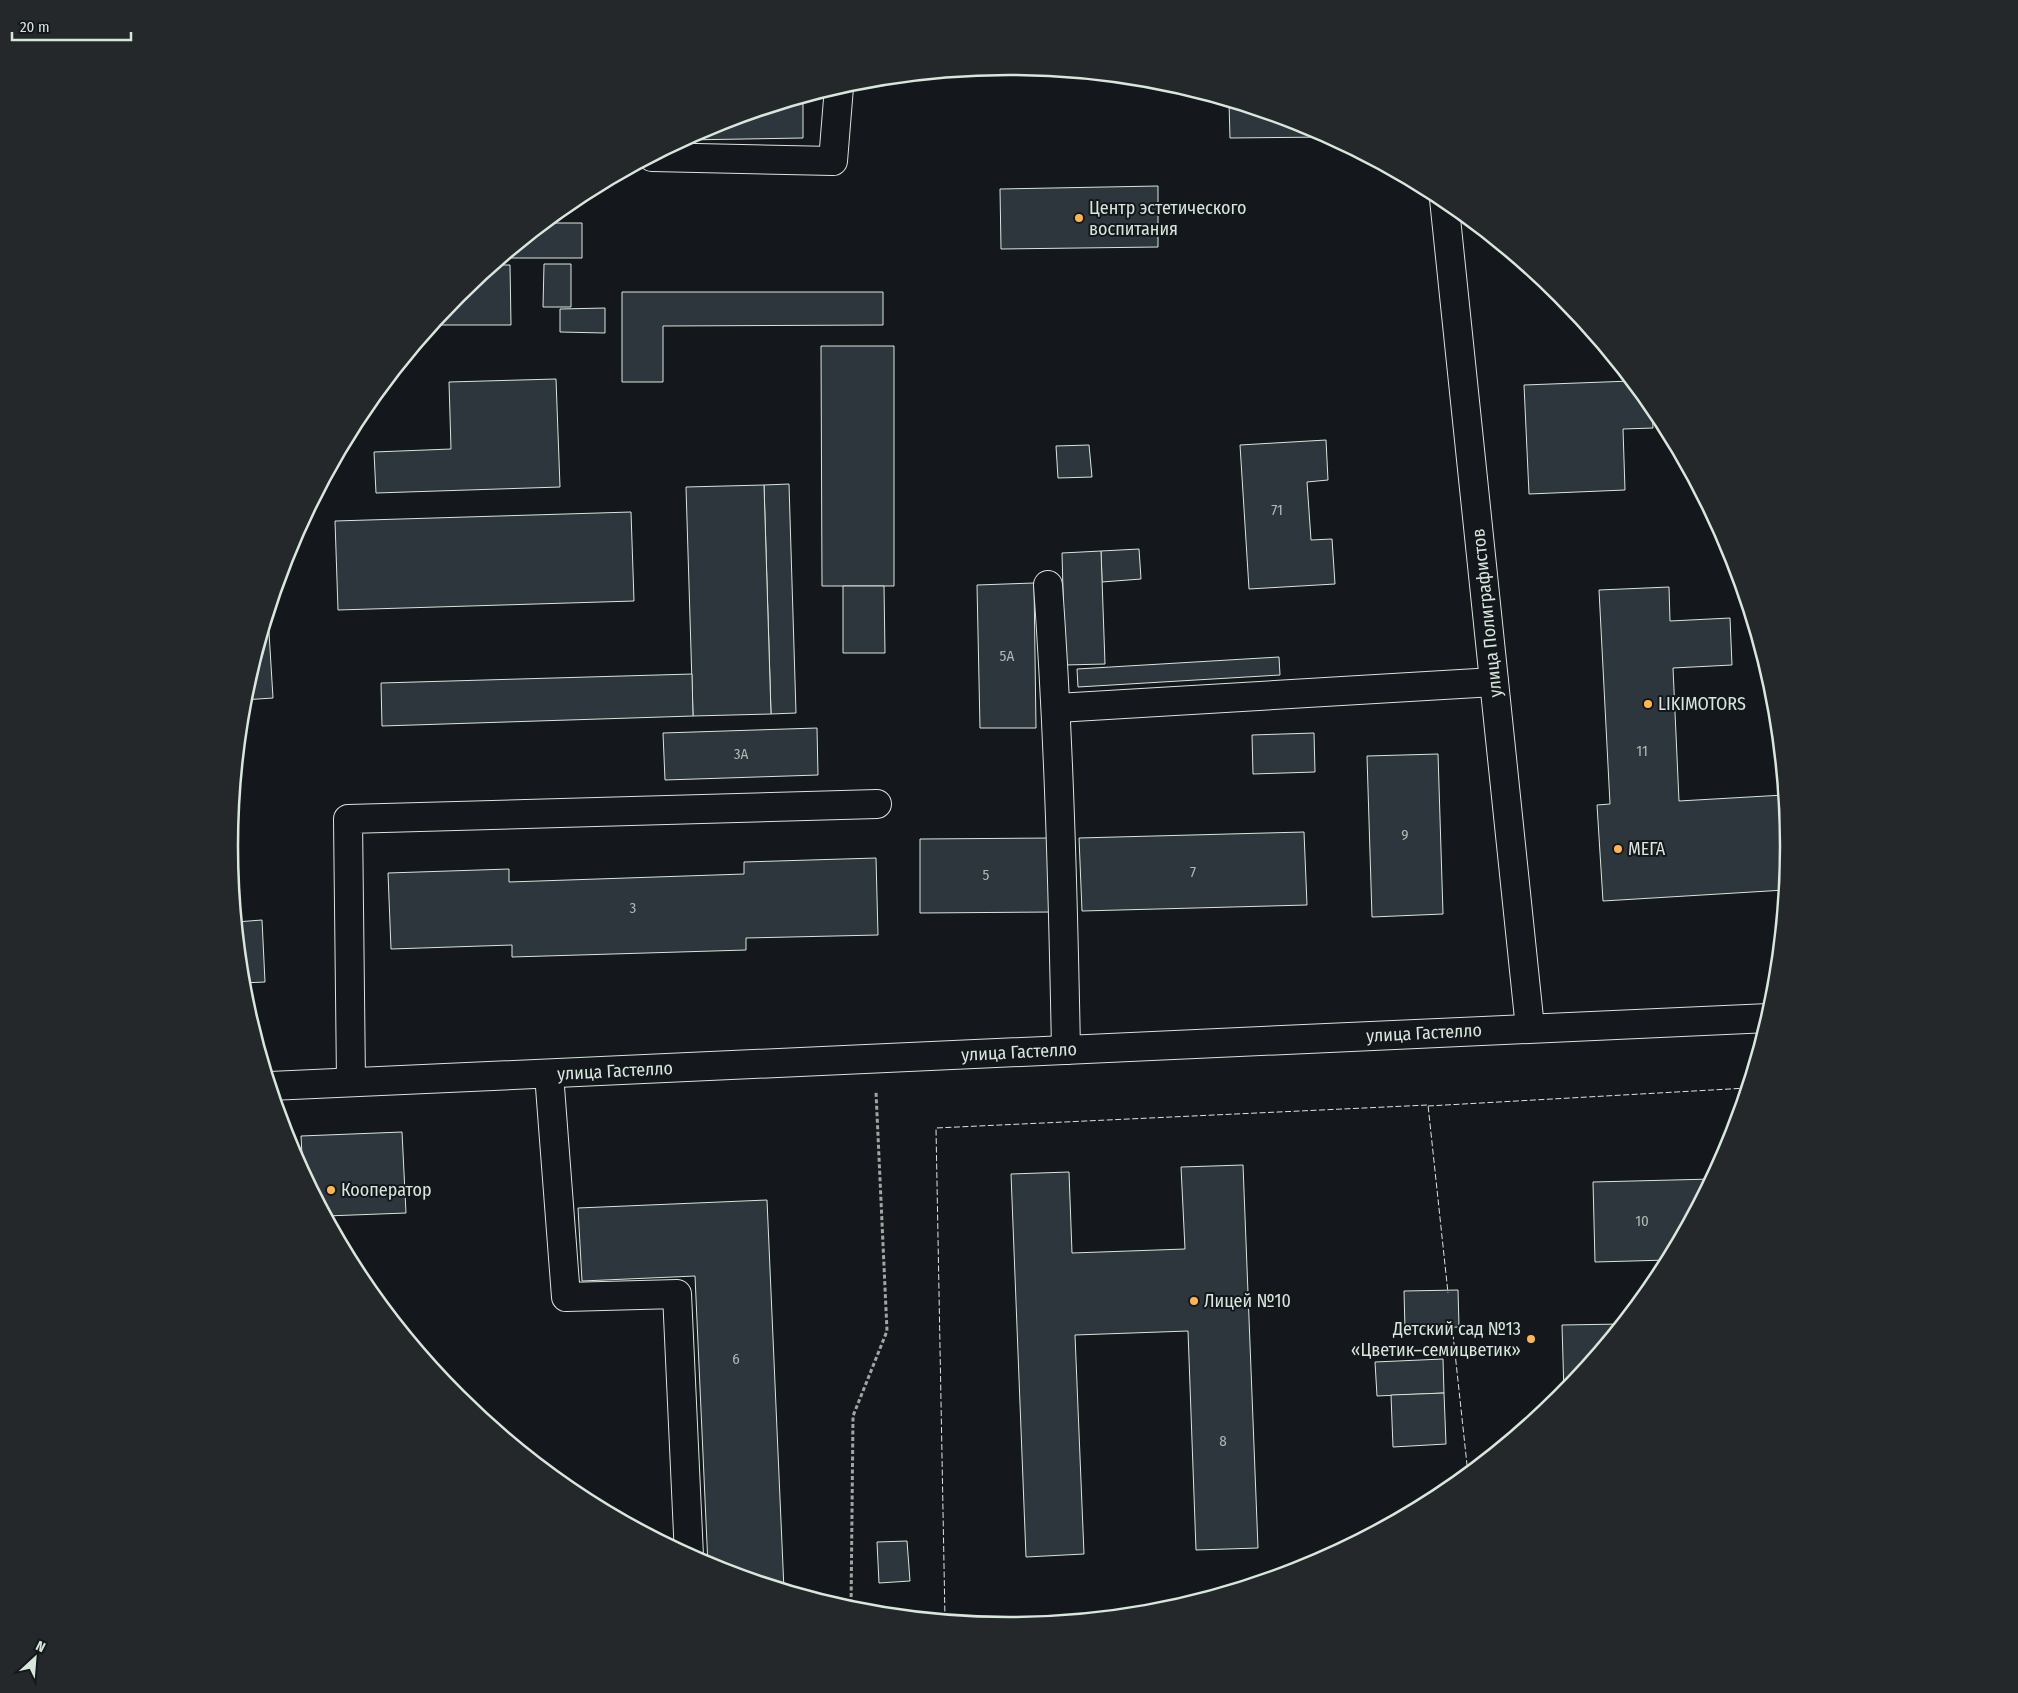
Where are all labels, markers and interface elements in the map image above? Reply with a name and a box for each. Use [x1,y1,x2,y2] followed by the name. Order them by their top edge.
[12,10,131,42] scale bar
[20,18,50,36] text: 20 m
[1089,197,1247,240] place label: Центр эстетического воспитания
[1073,212,1085,224] marker: Центр эстетического воспитания
[1271,501,1283,519] house number: 71
[1467,528,1507,698] street label: улица Полиграфистов
[1000,647,1014,665] house number: 5А
[1658,693,1746,715] place label: LIKIMOTORS
[1642,698,1654,710] marker: LIKIMOTORS
[1636,742,1648,760] house number: 11
[734,745,748,763] house number: 3А
[1401,826,1409,844] house number: 9
[1628,838,1666,860] place label: МЕГА
[1612,843,1624,855] marker: МЕГА
[1190,863,1196,881] house number: 7
[983,866,990,884] house number: 5
[630,899,637,917] house number: 3
[1366,1019,1482,1047] street label: улица Гастелло
[961,1038,1077,1066] street label: улица Гастелло
[557,1057,673,1085] street label: улица Гастелло
[341,1179,432,1201] place label: Кооператор
[325,1184,337,1196] marker: Кооператор
[1635,1212,1649,1230] house number: 10
[1204,1290,1291,1312] place label: Лицей №10
[1188,1295,1200,1307] marker: Лицей №10
[1351,1318,1521,1361] place label: Детский сад №13 «Цветик–семицветик»
[1525,1333,1537,1345] marker: Детский сад №13 «Цветик–семицветик»
[732,1350,740,1368] house number: 6
[1219,1432,1227,1450] house number: 8
[10,1633,60,1683] north arrow
[33,1637,48,1656] text: N

